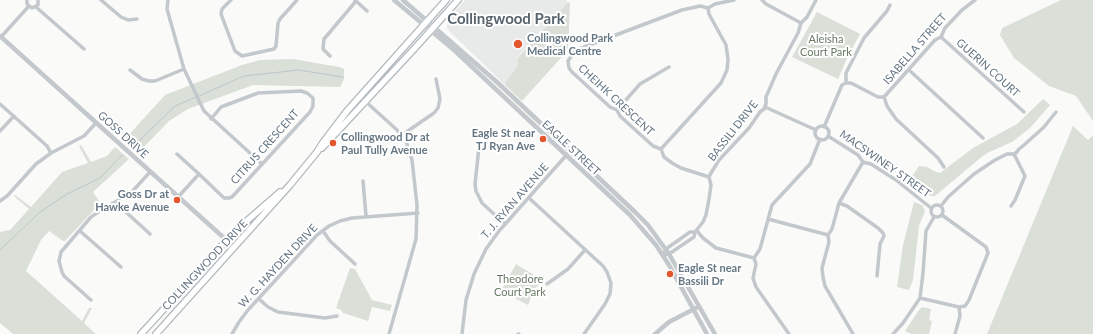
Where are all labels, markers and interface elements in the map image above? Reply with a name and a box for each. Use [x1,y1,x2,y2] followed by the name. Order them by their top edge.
[447,10,565,28] district label: Collingwood Park
[881,11,949,87] street label: ISABELLA STREET
[527,31,613,57] place label: Collingwood Park Medical Centre
[800,32,852,58] park label: Aleisha Court Park
[954,36,1022,100] street label: GUERIN COURT
[512,38,524,50] marker: Collingwood Park Medical Centre
[575,61,657,139] street label: CHEIHK CRESCENT
[705,98,761,164] street label: BASSILI DRIVE
[228,107,302,187] street label: CITRUS CRESCENT
[95,109,151,161] street label: GOSS DRIVE
[539,118,603,178] street label: EAGLE STREET
[472,126,535,152] place label: Eagle St near TJ Ryan Ave
[837,128,933,200] street label: MACSWINEY STREET
[341,130,430,156] place label: Collingwood Dr at Paul Tully Avenue
[538,134,548,144] marker: Eagle St near TJ Ryan Ave
[328,138,338,148] marker: Collingwood Dr at Paul Tully Avenue
[479,160,551,242] street label: T. J. RYAN AVENUE
[95,187,169,213] place label: Goss Dr at Hawke Avenue
[172,195,182,205] marker: Goss Dr at Hawke Avenue
[160,217,250,313] street label: COLLINGWOOD DRIVE
[236,221,320,311] street label: W. G. HAYDEN DRIVE
[678,261,741,287] place label: Eagle St near Bassili Dr
[665,269,675,279] marker: Eagle St near Bassili Dr
[494,272,546,298] park label: Theodore Court Park

